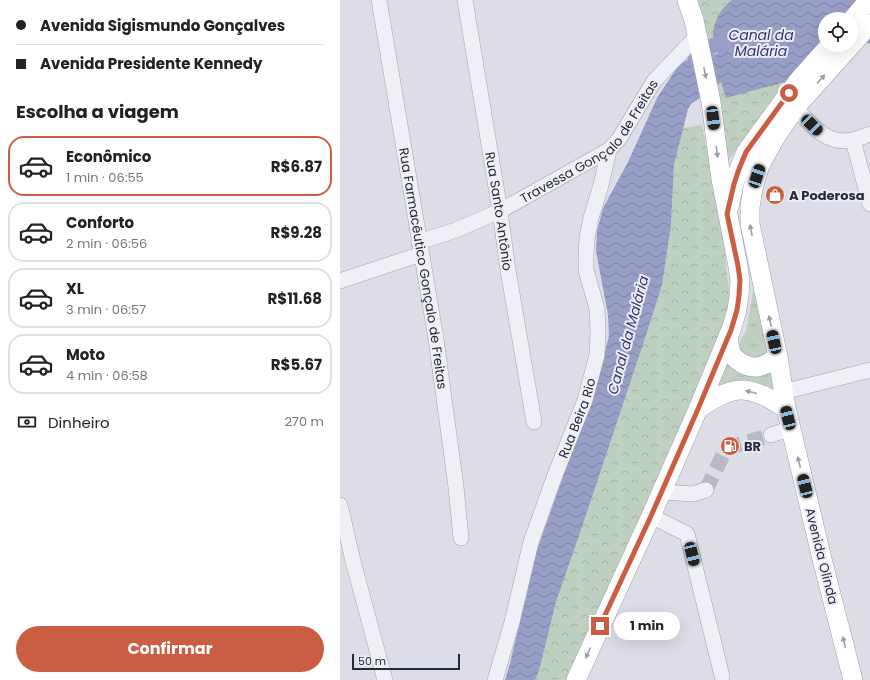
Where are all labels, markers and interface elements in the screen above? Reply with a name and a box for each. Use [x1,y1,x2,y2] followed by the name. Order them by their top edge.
[818,12,858,52] map controls
[818,12,858,52] button: locate
[40,15,285,36] text: Avenida Sigismundo Gonçalves
[728,25,794,61] water label: Canal da Malária
[40,53,262,74] text: Avenida Presidente Kennedy
[703,67,709,79] one-way arrow
[817,74,826,85] one-way arrow
[517,76,663,208] street label: Travessa Gonçalo de Freitas
[780,84,798,102] route start
[16,99,179,124] text: Escolha a viagem
[706,105,720,131] car
[799,112,825,138] car
[66,146,151,167] text: Econômico
[394,146,452,391] street label: Rua Farmacêutico Gonçalo de Freitas
[714,146,720,158] one-way arrow
[18,148,54,184] icon: car
[480,151,517,272] street label: Rua Santo Antônio
[271,156,322,177] text: R$6.87
[748,163,766,189] car
[66,168,144,187] text: 1 min · 06:55
[764,184,786,206] shop icon: A Poderosa
[789,186,865,205] place label: A Poderosa
[66,212,134,233] text: Conforto
[18,214,54,250] icon: car
[271,222,322,243] text: R$9.28
[748,224,754,236] one-way arrow
[66,234,147,253] text: 2 min · 06:56
[603,273,654,396] water label: Canal da Malária
[66,278,84,299] text: XL
[18,280,54,316] icon: car
[268,288,322,309] text: R$11.68
[66,300,146,319] text: 3 min · 06:57
[766,315,772,327] one-way arrow
[766,329,782,355] car
[66,344,105,365] text: Moto
[18,346,54,382] icon: car
[271,354,322,375] text: R$5.67
[66,366,148,385] text: 4 min · 06:58
[554,376,600,461] street label: Rua Beira Rio
[744,388,757,394] one-way arrow
[779,405,797,431] car
[16,411,38,433] icon: cash
[48,412,110,433] text: Dinheiro
[284,412,324,431] text: 270 m
[719,435,741,457] fuel station icon: BR
[744,437,761,456] place label: BR
[796,455,802,467] one-way arrow
[796,473,814,499] car
[800,506,843,607] street label: Avenida Olinda
[683,541,701,567] car
[614,612,680,640] callout: 1 min
[630,616,664,635] text: 1 min
[591,617,609,635] route end
[16,626,324,672] button: Confirmar
[840,636,846,648] one-way arrow
[584,648,590,660] one-way arrow
[352,652,460,671] scale bar
[358,653,386,669] text: 50 m

